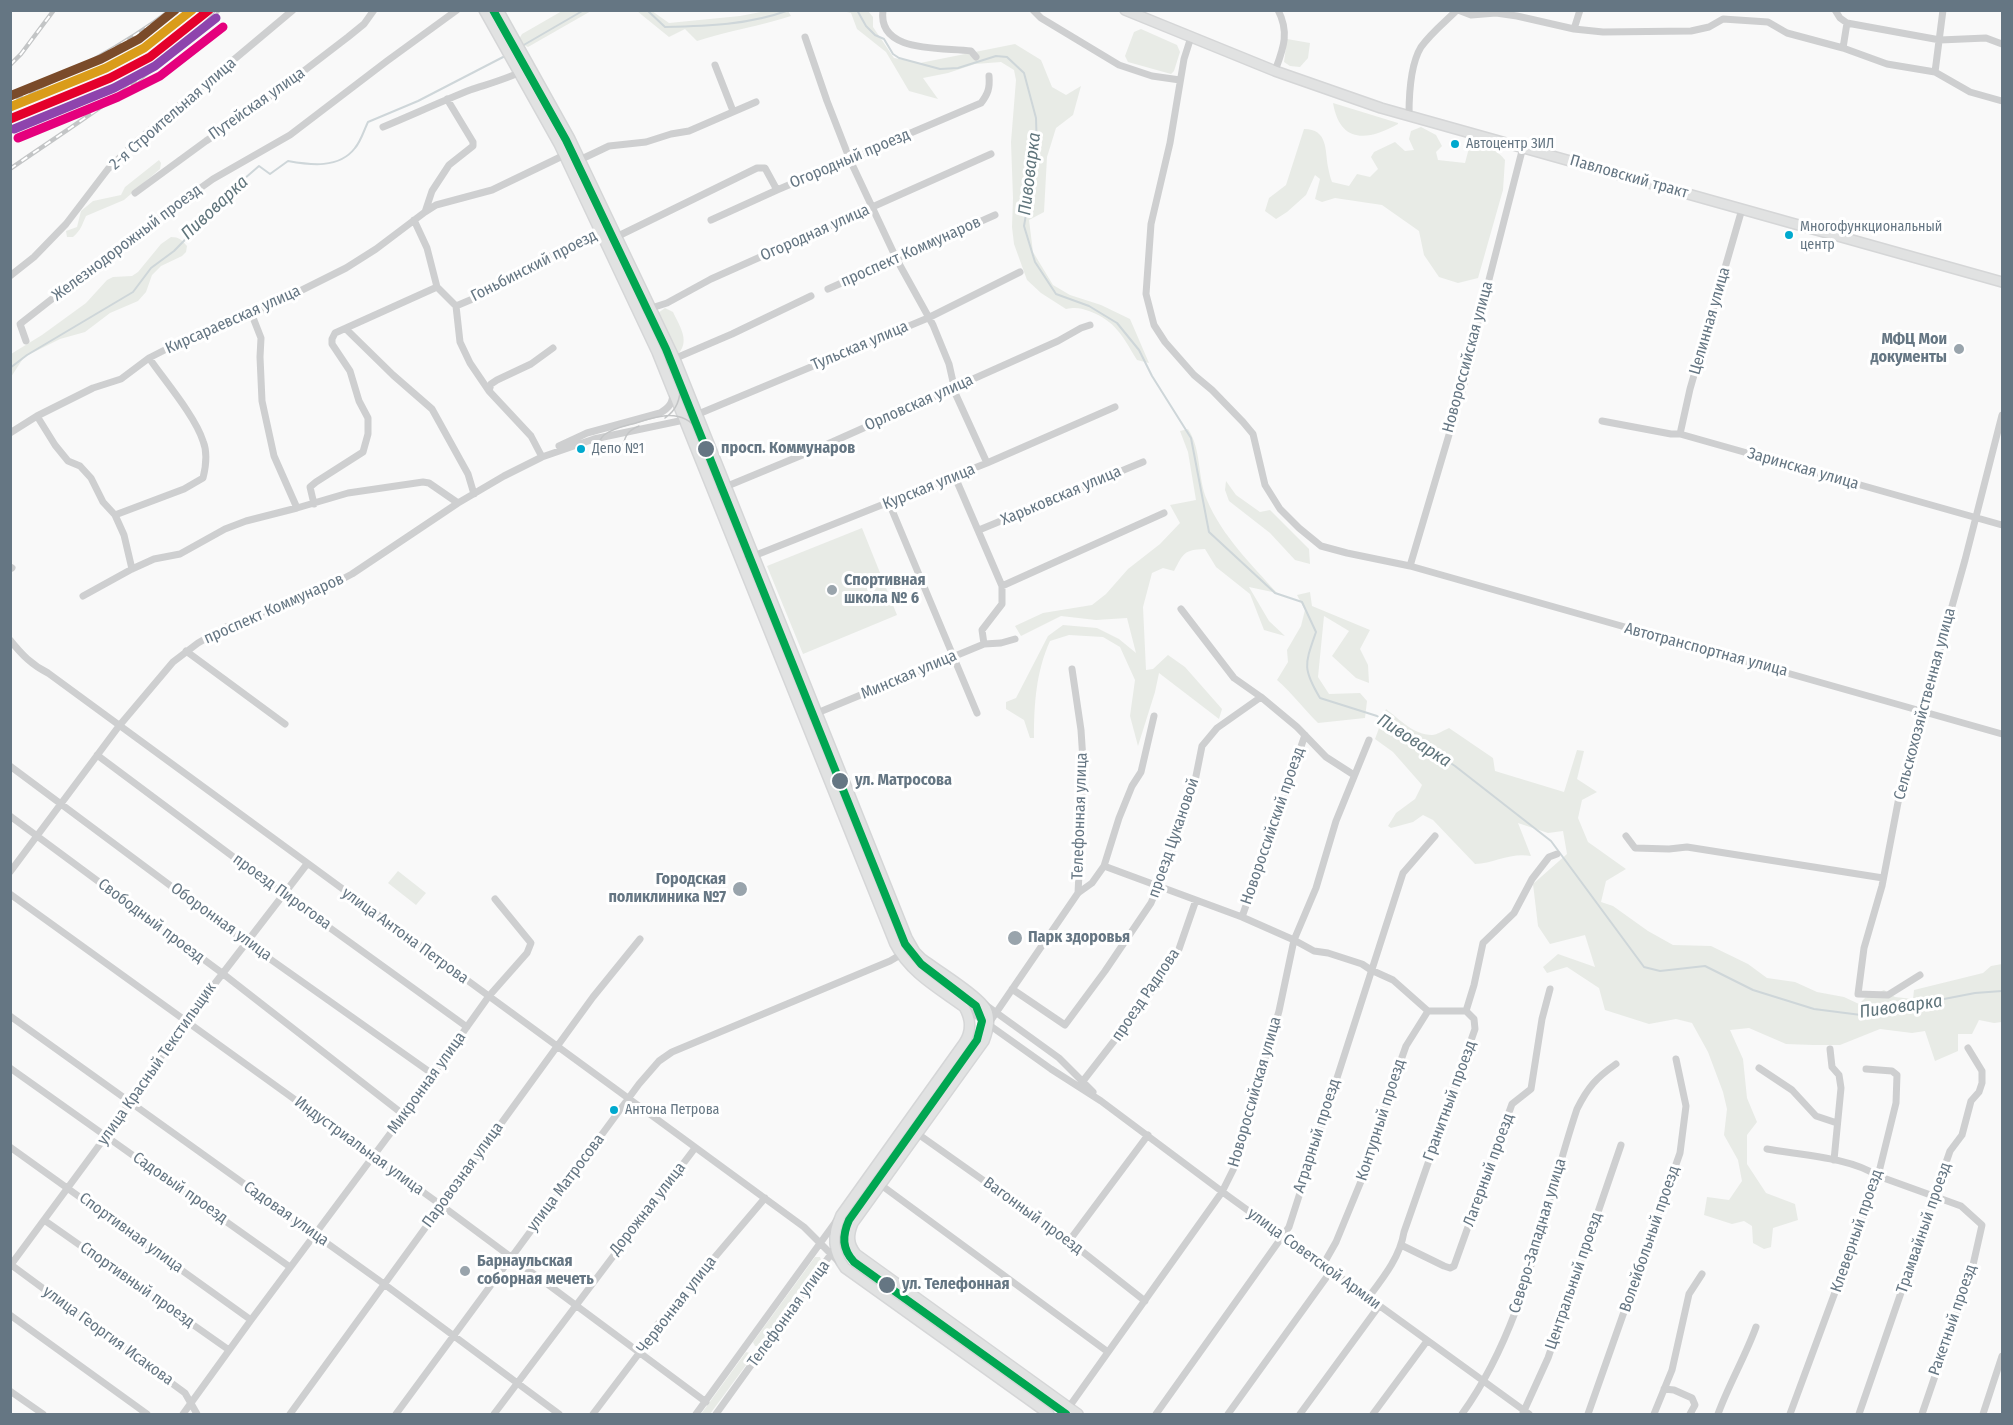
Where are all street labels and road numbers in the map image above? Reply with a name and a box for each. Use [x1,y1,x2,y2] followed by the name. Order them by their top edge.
[106,54,240,174] street label: 2-я Строительная улица
[205,64,309,144] street label: Путейская улица
[787,125,913,193] street label: Огородный проезд
[1568,151,1690,203] street label: Павловский тракт
[49,181,205,305] street label: Железнодорожный проезд
[758,200,872,266] street label: Огородная улица
[838,213,984,291] street label: проспект Коммунаров
[468,226,600,306] street label: Гоньбинский проезд
[1685,265,1735,377] street label: Целинная улица
[1439,279,1497,435] street label: Новороссийская улица
[162,282,304,358] street label: Кирсараевская улица
[809,317,911,375] street label: Тульская улица
[862,370,976,436] street label: Орловская улица
[1745,444,1861,494] street label: Заринская улица
[880,460,978,514] street label: Курская улица
[998,462,1124,530] street label: Харьковская улица
[201,570,347,648] street label: проспект Коммунаров
[1890,606,1960,802] street label: Сельскохозяйственная улица
[1622,619,1790,681] street label: Автотранспортная улица
[858,646,960,704] street label: Минская улица
[1237,745,1309,907] street label: Новороссийский проезд
[1068,752,1092,880] street label: Телефонная улица
[1145,776,1203,900] street label: проезд Цукановой
[229,850,335,934] street label: проезд Пирогова
[94,875,208,967] street label: Свободный проезд
[167,879,275,965] street label: Оборонная улица
[338,884,472,988] street label: улица Антона Петрова
[1108,945,1184,1045] street label: проезд Радлова
[94,979,220,1149] street label: улица Красный Текстильщик
[1224,1014,1286,1170] street label: Новороссийская улица
[384,1028,470,1138] street label: Микронная улица
[1419,1038,1481,1164] street label: Гранитный проезд
[1352,1057,1410,1183] street label: Контурный проезд
[1290,1077,1344,1195] street label: Аграрный проезд
[290,1093,428,1199] street label: Индустриальная улица
[1460,1111,1518,1229] street label: Лагерный проезд
[418,1119,508,1231] street label: Паровозная улица
[523,1131,609,1235] street label: улица Матросова
[129,1148,231,1228] street label: Садовый проезд
[1505,1156,1571,1316] street label: Северо-Западная улица
[606,1159,690,1259] street label: Дорожная улица
[1893,1160,1955,1296] street label: Трамвайный проезд
[1616,1163,1684,1315] street label: Волейбольный проезд
[1827,1167,1887,1295] street label: Клеверный проезд
[979,1173,1087,1259] street label: Вагонный проезд
[240,1178,332,1250] street label: Садовая улица
[75,1189,187,1277] street label: Спортивная улица
[1243,1204,1385,1314] street label: улица Советской Армии
[1542,1210,1606,1352] street label: Центральный проезд
[76,1238,198,1332] street label: Спортивный проезд
[633,1252,721,1358] street label: Червонная улица
[744,1257,834,1371] street label: Телефонная улица
[1925,1262,1981,1378] street label: Ракетный проезд
[39,1282,177,1390] street label: улица Георгия Исакова

